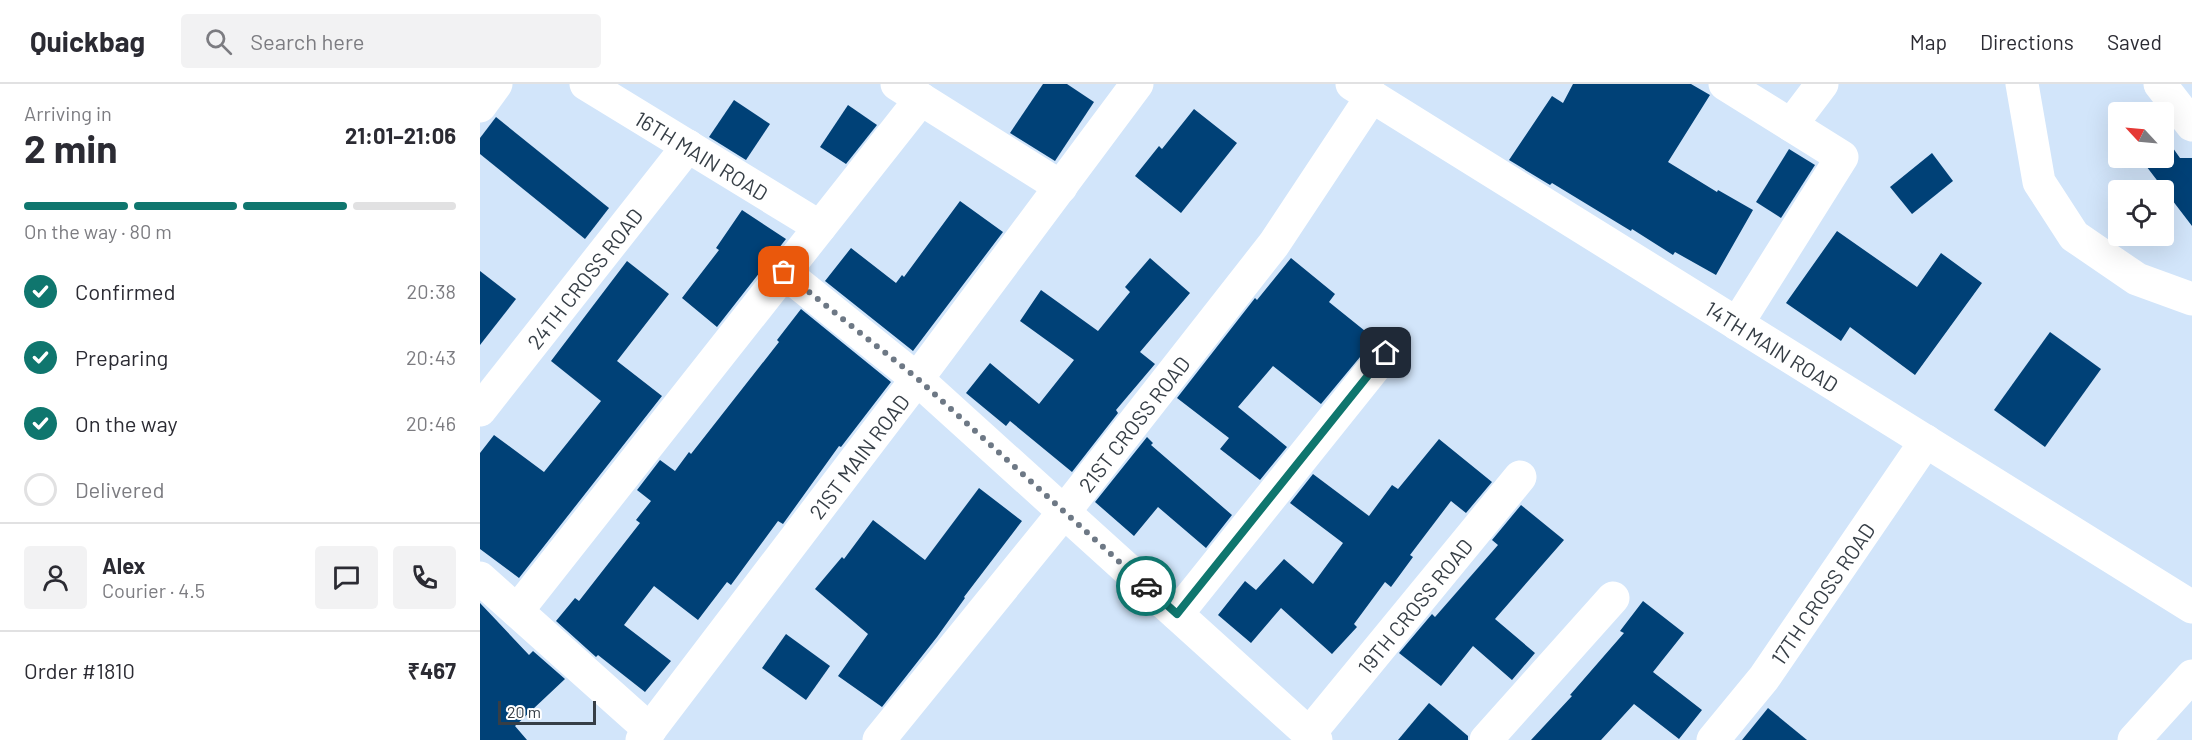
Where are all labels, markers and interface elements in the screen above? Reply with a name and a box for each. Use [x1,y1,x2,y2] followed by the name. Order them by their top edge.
[181,14,601,68] search box
[30,24,145,58] text: Quickbag
[202,25,235,58] icon: search
[250,28,365,54] text: Search here
[1910,29,1947,54] text: Map
[1980,29,2074,54] text: Directions
[2107,29,2162,54] text: Saved
[24,101,112,125] text: Arriving in
[2108,102,2174,168] north arrow
[2108,102,2174,246] map controls
[631,105,773,205] street label: 16TH MAIN ROAD
[345,122,456,148] text: 21:01–21:06
[24,124,117,171] text: 2 min
[2108,180,2174,246] button: locate
[521,203,647,353] street label: 24TH CROSS ROAD
[24,219,172,243] text: On the way · 80 m
[758,246,809,297] pin
[767,255,800,288] icon: bag
[24,275,57,308] icon: check
[75,278,175,304] text: Confirmed
[406,279,456,303] text: 20:38
[1701,295,1843,396] street label: 14TH MAIN ROAD
[1360,327,1411,378] pin
[1369,336,1402,369] icon: home
[24,341,57,374] icon: check
[75,344,168,370] text: Preparing
[406,345,456,369] text: 20:43
[1072,351,1194,496] street label: 21ST CROSS ROAD
[803,389,914,523] street label: 21ST MAIN ROAD
[24,407,57,440] icon: check
[75,410,178,436] text: On the way
[406,411,456,435] text: 20:46
[75,476,164,502] text: Delivered
[1765,518,1879,669] street label: 17TH CROSS ROAD
[1352,533,1477,678] street label: 19TH CROSS ROAD
[24,546,87,609] button: person
[315,546,378,609] button: chat
[393,546,456,609] button: phone
[102,552,145,578] text: Alex
[1116,556,1176,616] courier
[1130,570,1163,603] icon: car
[102,578,205,602] text: Courier · 4.5
[24,657,135,683] text: Order #1810
[407,657,456,683] text: ₹467
[498,698,596,726] scale bar
[507,702,541,721] text: 20 m

